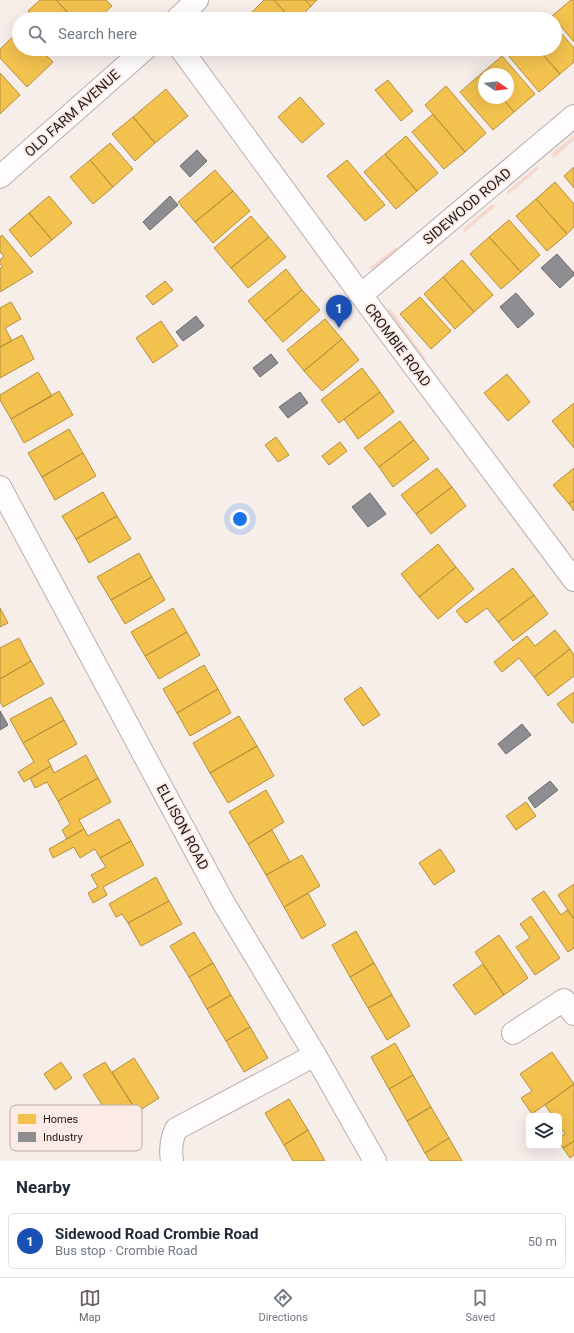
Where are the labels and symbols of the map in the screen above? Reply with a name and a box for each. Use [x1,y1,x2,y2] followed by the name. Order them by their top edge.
[21,66,123,160] street label: OLD FARM AVENUE
[478,68,514,104] north arrow
[420,165,514,247] street label: SIDEWOOD ROAD
[326,295,352,328] pin: 1
[362,300,434,390] street label: CROMBIE ROAD
[230,509,250,529] your location
[154,781,212,873] street label: ELLISON ROAD
[10,1105,142,1151] legend
[43,1113,79,1126] text: Homes
[43,1131,83,1144] text: Industry

